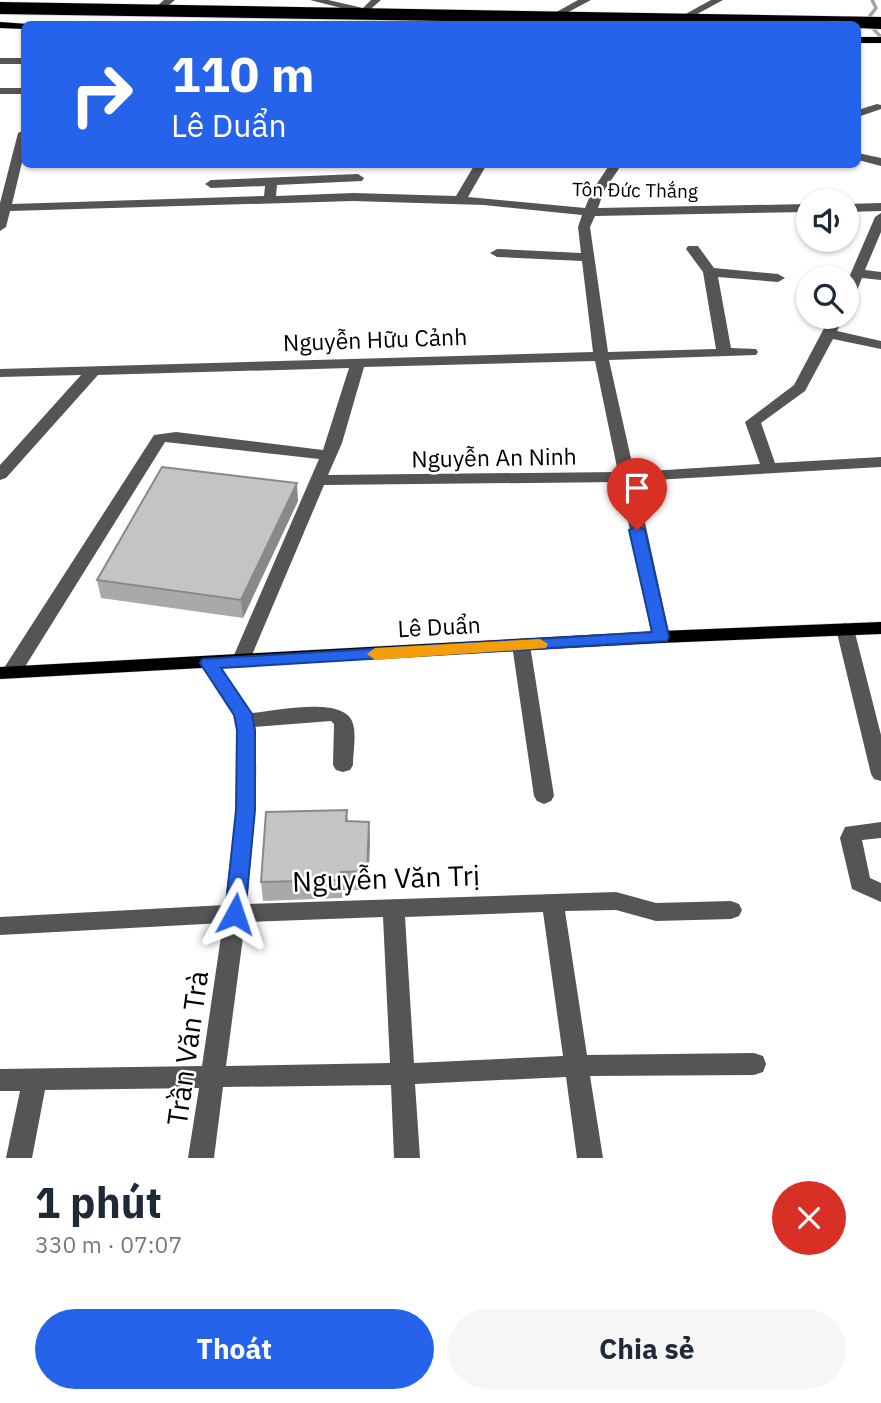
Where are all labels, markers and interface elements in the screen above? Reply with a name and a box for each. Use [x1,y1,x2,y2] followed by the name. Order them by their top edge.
[171,42,315,105] text: 110 m
[56,49,147,140] icon: right
[171,104,287,146] text: Lê Duẩn
[572,177,698,203] street label: Tôn Đức Thắng
[796,189,859,329] map controls
[796,189,859,252] button: sound
[796,266,859,329] button: search
[282,321,468,357] street label: Nguyễn Hữu Cảnh
[411,441,577,473] street label: Nguyễn An Ninh
[607,458,667,530] pin
[618,469,656,507] icon: arrive
[397,609,481,643] street label: Lê Duẩn
[292,856,480,900] street label: Nguyễn Văn Trị
[198,877,272,951] position arrow
[158,968,216,1128] street label: Trần Văn Trà
[35,1175,162,1230] text: 1 phút
[772,1181,846,1255] button: close
[35,1229,182,1259] text: 330 m · 07:07
[35,1309,434,1389] button: Thoát
[448,1309,846,1389] button: Chia sẻ

